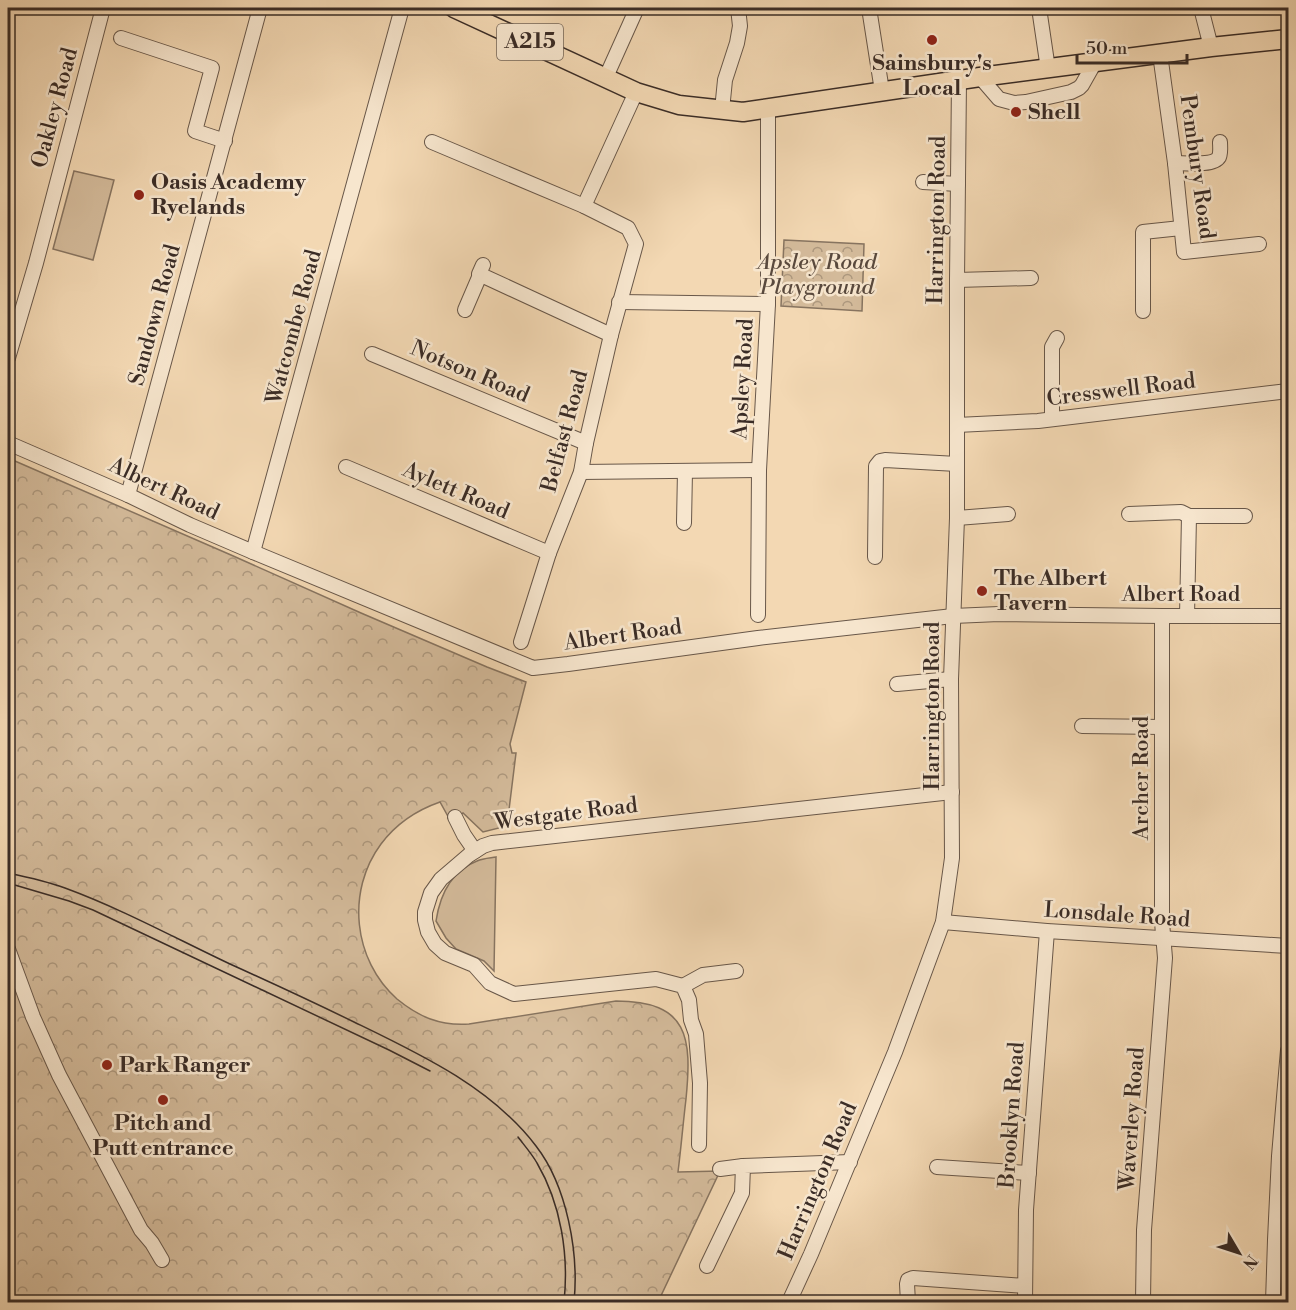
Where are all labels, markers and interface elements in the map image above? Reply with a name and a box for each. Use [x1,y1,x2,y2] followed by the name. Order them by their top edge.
[497,24,563,60] road number: A215
[1077,27,1186,65] scale bar
[925,33,939,47] marker: Sainsbury's Local
[1086,37,1128,60] text: 50 m
[26,44,84,171] street label: Oakley Road
[872,50,992,102] place label: Sainsbury's Local
[1173,93,1221,241] street label: Pembury Road
[1028,99,1080,126] place label: Shell
[1009,105,1023,119] marker: Shell
[922,135,952,305] street label: Harrington Road
[151,169,307,221] place label: Oasis Academy Ryelands
[132,188,146,202] marker: Oasis Academy Ryelands
[123,241,187,389] street label: Sandown Road
[260,246,328,408] street label: Watcombe Road
[755,249,878,301] park label: Apsley Road Playground
[726,317,760,441] street label: Apsley Road
[406,335,534,409] street label: Notson Road
[535,366,594,496] street label: Belfast Road
[1045,367,1198,413] street label: Cresswell Road
[104,451,224,527] street label: Albert Road
[398,456,514,526] street label: Aylett Road
[994,565,1107,617] place label: The Albert Tavern
[1121,581,1241,608] street label: Albert Road
[975,584,989,598] marker: The Albert Tavern
[561,613,684,657] street label: Albert Road
[919,621,946,790] street label: Harrington Road
[1128,715,1155,841] street label: Archer Road
[492,792,640,836] street label: Westgate Road
[1043,896,1192,934] street label: Lonsdale Road
[993,1040,1031,1190] street label: Brooklyn Road
[1113,1046,1151,1193] street label: Waverley Road
[119,1052,251,1079] place label: Park Ranger
[100,1058,114,1072] marker: Park Ranger
[156,1093,170,1107] marker: Pitch and Putt entrance
[773,1098,864,1264] street label: Harrington Road
[93,1110,234,1162] place label: Pitch and Putt entrance
[1209,1223,1269,1283] north arrow
[1238,1251,1262,1273] text: N

